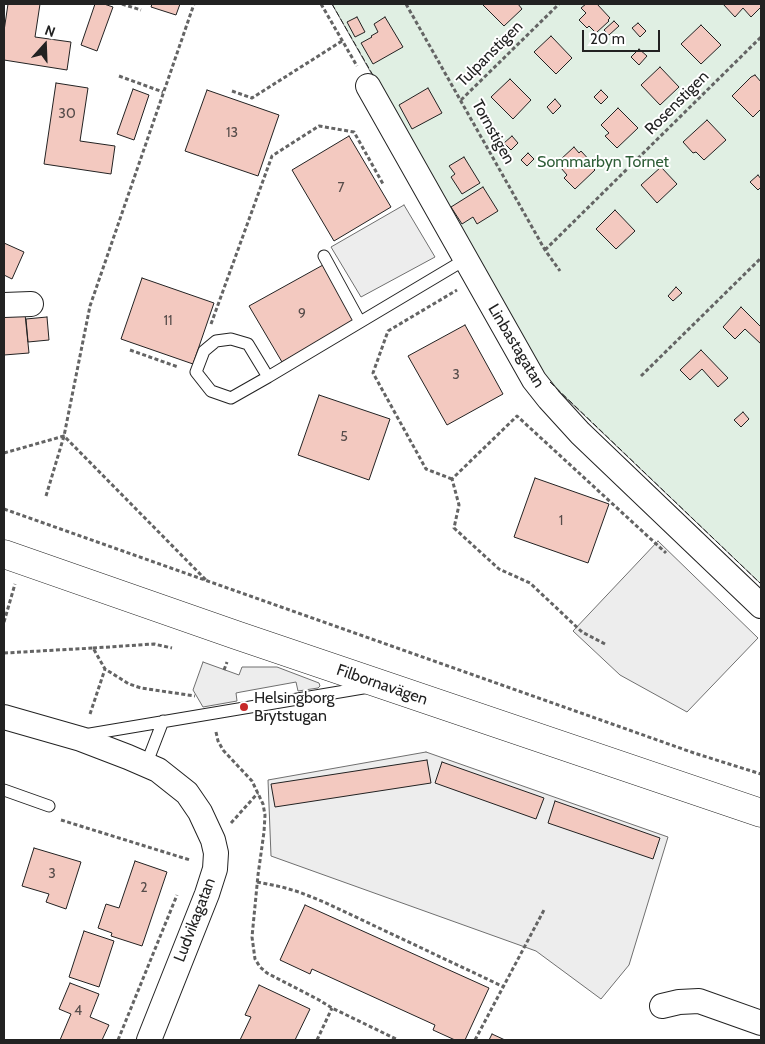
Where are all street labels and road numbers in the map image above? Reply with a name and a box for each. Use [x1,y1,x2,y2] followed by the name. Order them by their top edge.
[453,17,527,91] street label: Tulpanstigen
[641,67,713,139] street label: Rosenstigen
[467,96,519,168] street label: Tornstigen
[484,301,548,391] street label: Linbastagatan
[334,660,430,710] street label: Filbornavägen
[170,875,220,965] street label: Ludvikagatan

